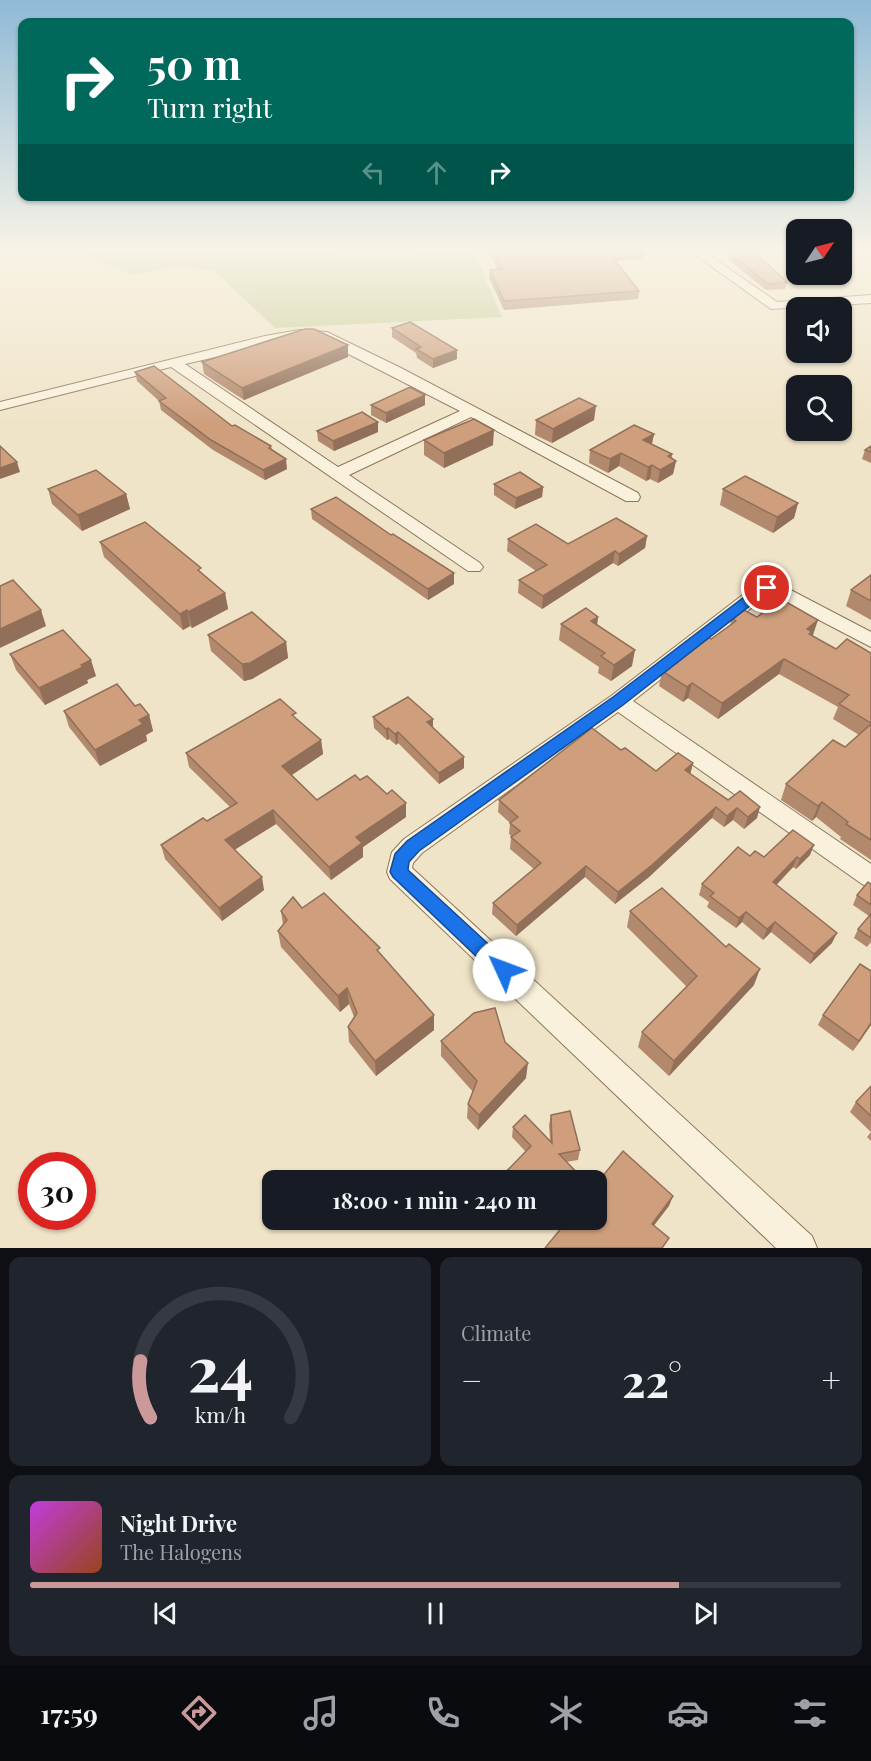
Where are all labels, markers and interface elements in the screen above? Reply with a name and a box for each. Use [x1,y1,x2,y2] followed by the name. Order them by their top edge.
[147,35,241,91] text: 50 m
[48,42,126,120] icon: right
[147,89,272,125] text: Turn right
[357,156,390,189] icon: left
[420,156,453,189] icon: ahead
[483,156,516,189] icon: right
[786,219,852,285] north arrow
[786,219,852,441] map controls
[786,297,852,363] button: sound
[786,375,852,441] button: search
[741,562,792,613] pin
[750,571,783,604] icon: arrive
[472,938,536,1002] position arrow
[18,1152,96,1230] speed limit sign: 30
[332,1185,537,1215] text: 18:00 · 1 min · 240 m
[461,1319,531,1346] text: Climate
[187,1324,253,1408] text: 24
[622,1349,682,1409] text: 22°
[461,1357,482,1401] text: −
[822,1357,841,1401] text: +
[194,1401,246,1429] text: km/h
[120,1508,237,1538] text: Night Drive
[120,1538,242,1565] text: The Halogens
[149,1597,182,1630] icon: previous
[419,1597,452,1630] icon: pause
[689,1597,722,1630] icon: next
[178,1692,220,1734] icon: directions
[300,1692,342,1734] icon: music
[422,1692,464,1734] icon: phone
[545,1692,587,1734] icon: climate
[667,1692,709,1734] icon: car
[789,1692,831,1734] icon: filters
[40,1695,98,1731] text: 17:59

